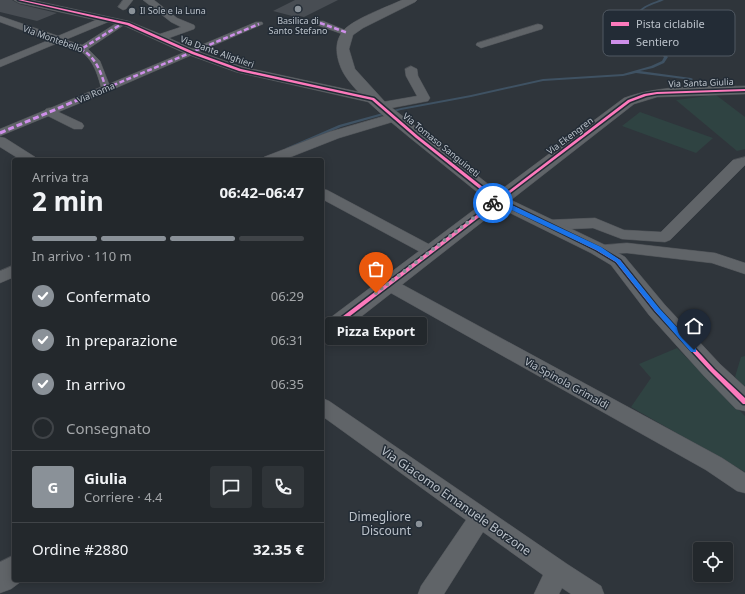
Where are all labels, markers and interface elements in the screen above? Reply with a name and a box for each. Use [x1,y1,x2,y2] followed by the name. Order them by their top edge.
[140,4,206,17] place label: Il Sole e la Luna
[293,4,303,14] marker: Basilica di Santo Stefano
[127,6,137,16] marker: Il Sole e la Luna
[603,10,735,56] legend
[268,14,328,37] place label: Basilica di Santo Stefano
[636,16,705,31] text: Pista ciclabile
[21,22,85,55] street label: Via Montebello
[178,32,256,71] street label: Via Dante Alighieri
[636,34,679,49] text: Sentiero
[668,75,734,90] street label: Via Santa Giulia
[75,79,117,106] street label: Via Roma
[400,109,483,180] street label: Via Tomaso Sanguineti
[544,114,596,157] street label: Via Ekengren
[32,168,89,186] text: Arriva tra
[219,182,304,202] text: 06:42–06:47
[32,183,104,219] text: 2 min
[473,183,513,223] courier
[482,192,504,214] icon: bike
[32,247,132,265] text: In arrivo · 110 m
[359,252,393,293] pin
[365,258,387,280] icon: bag
[32,285,54,307] icon: check
[66,286,151,306] text: Confermato
[271,287,304,305] text: 06:29
[677,309,711,350] pin
[683,315,705,337] icon: home
[325,317,427,345] callout: Pizza Export
[337,322,415,340] text: Pizza Export
[32,329,54,351] icon: check
[66,330,178,350] text: In preparazione
[271,331,304,349] text: 06:31
[522,354,612,412] street label: Via Spinola Grimaldi
[32,373,54,395] icon: check
[66,374,126,394] text: In arrivo
[271,375,304,393] text: 06:35
[66,418,151,438] text: Consegnato
[378,442,535,559] street label: Via Giacomo Emanuele Borzone
[210,466,252,508] button: chat
[262,466,304,508] button: phone
[84,468,127,488] text: Giulia
[48,477,58,497] text: G
[84,488,163,506] text: Corriere · 4.4
[349,508,412,539] place label: Dimegliore Discount
[414,519,424,529] marker: Dimegliore Discount
[32,539,128,559] text: Ordine #2880
[253,539,304,559] text: 32.35 €
[693,542,733,582] map controls
[693,542,733,582] button: locate

